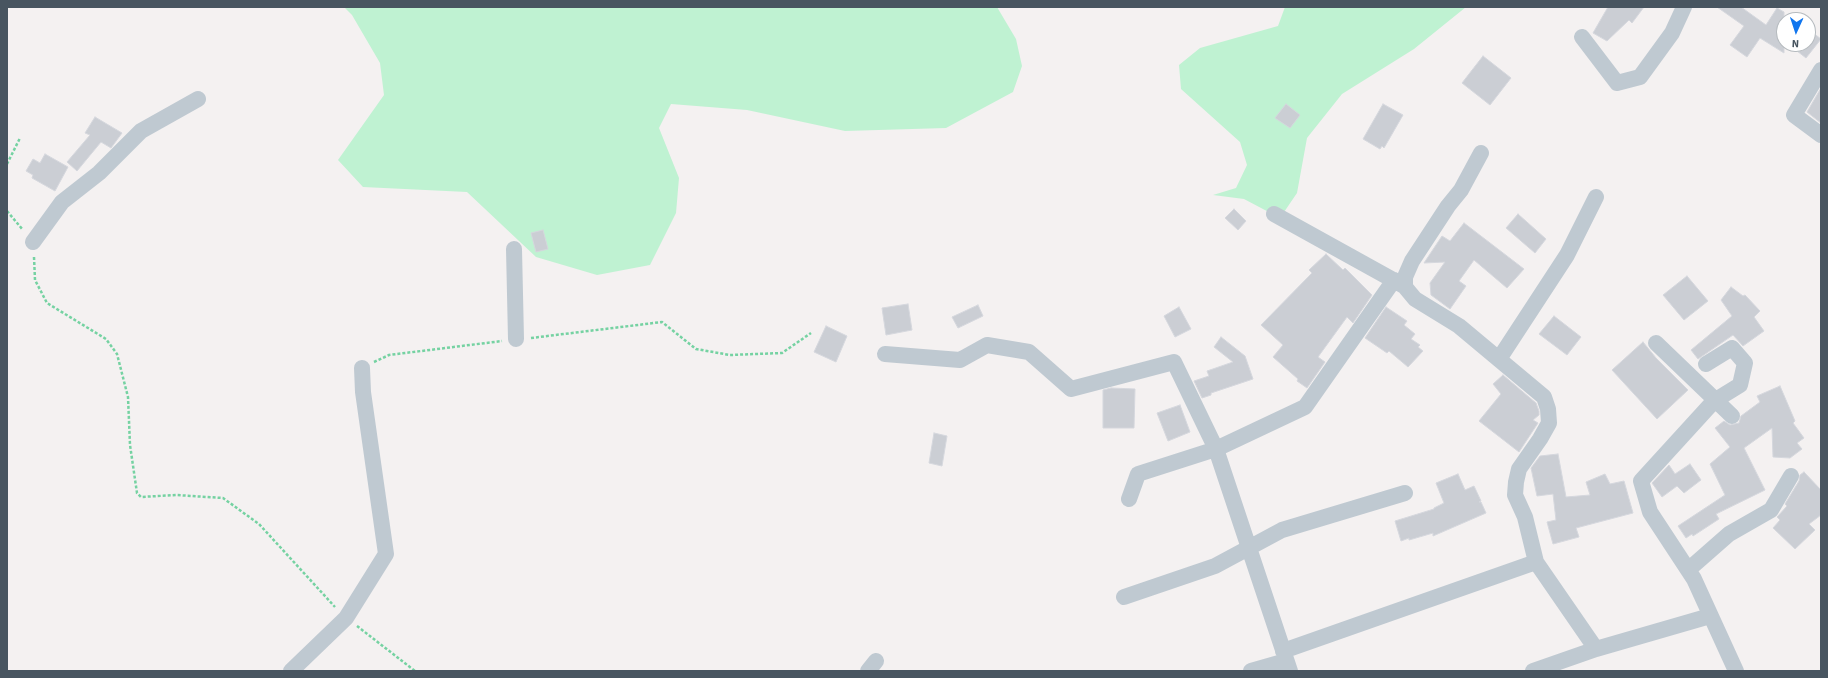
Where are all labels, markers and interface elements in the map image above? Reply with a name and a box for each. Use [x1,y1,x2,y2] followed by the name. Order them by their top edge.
[1776,12,1816,52] north arrow
[1791,36,1799,51] text: N

